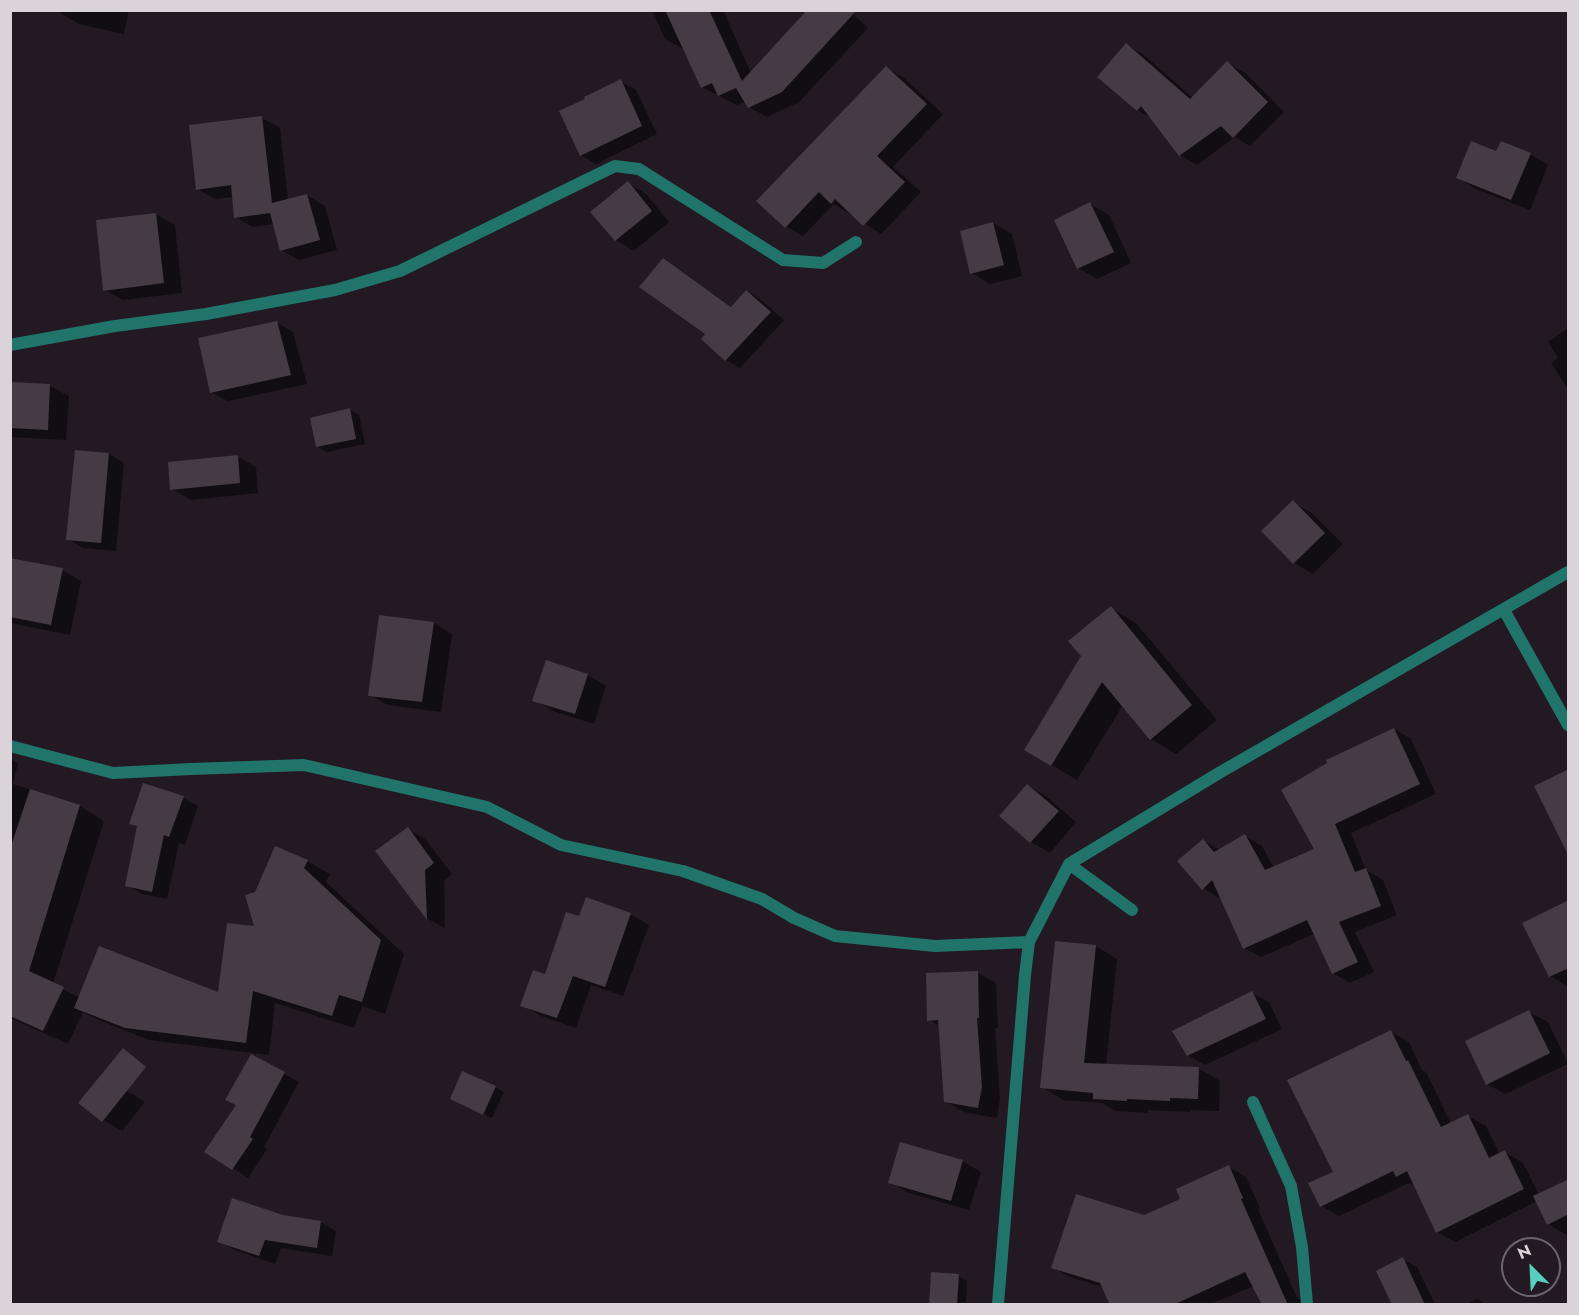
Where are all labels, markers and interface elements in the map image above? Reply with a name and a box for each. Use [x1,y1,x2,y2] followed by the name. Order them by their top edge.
[1501,1237,1561,1297] north arrow
[1514,1239,1535,1265] text: N

